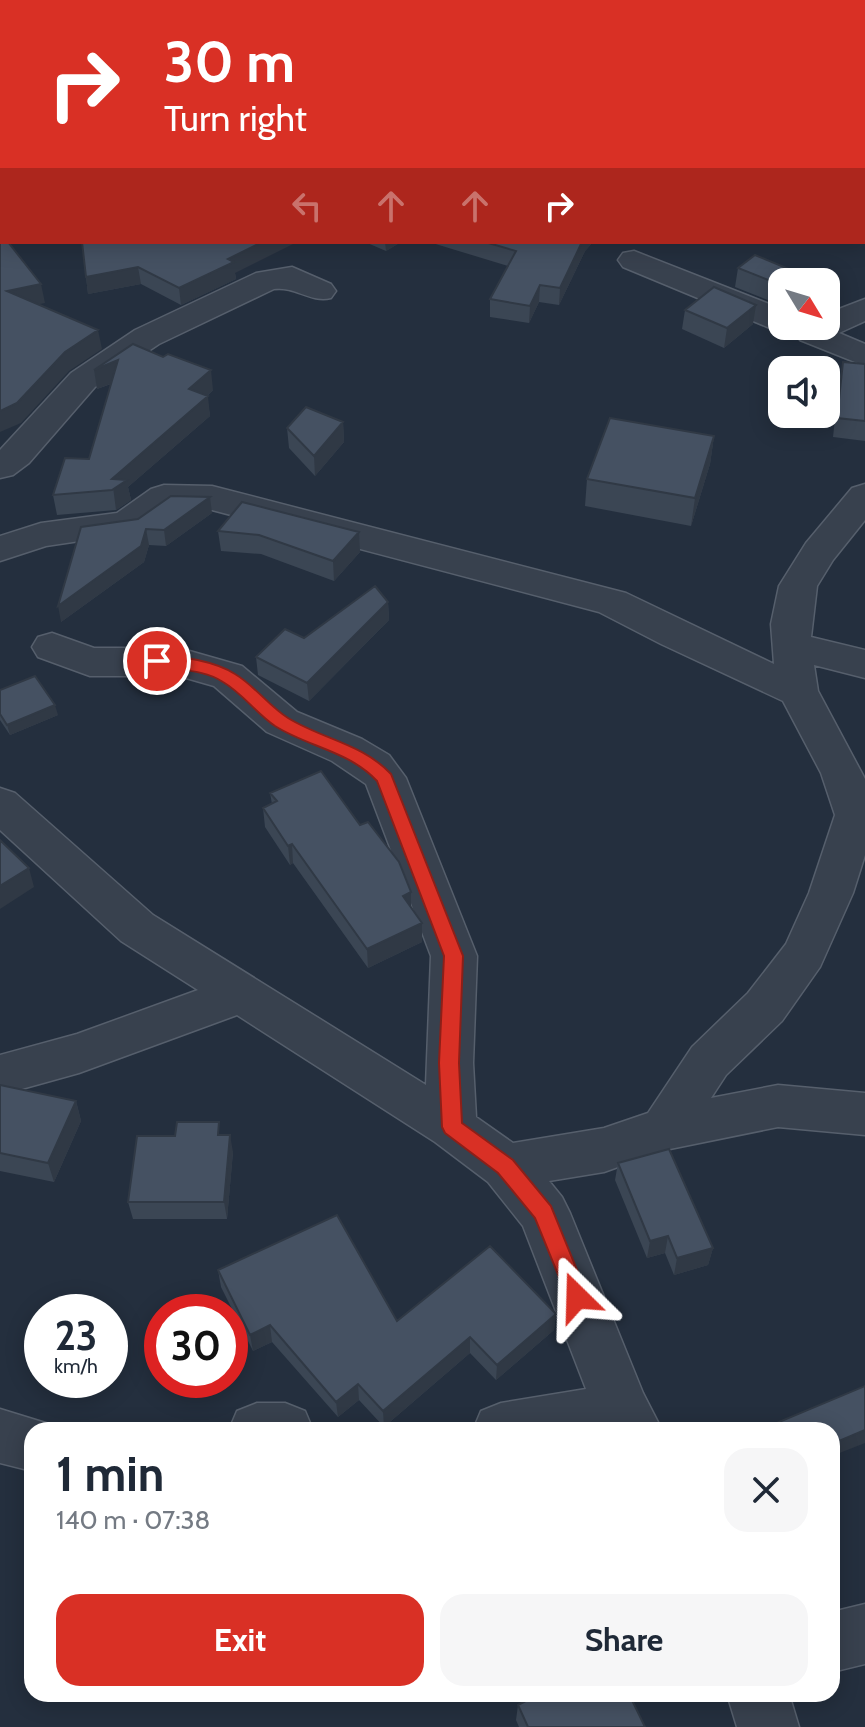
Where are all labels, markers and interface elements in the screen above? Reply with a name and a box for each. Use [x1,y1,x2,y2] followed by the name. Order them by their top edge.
[164,28,295,96] text: 30 m
[32,32,136,136] icon: right
[164,96,307,140] text: Turn right
[285,184,329,228] icon: left
[369,184,413,228] icon: ahead
[453,184,497,228] icon: ahead
[537,184,581,228] icon: right
[768,268,840,340] north arrow
[768,268,840,428] map controls
[768,356,840,428] button: sound
[123,627,191,695] pin
[135,639,179,683] icon: arrive
[535,1255,619,1339] position arrow
[144,1294,248,1398] speed limit sign: 30
[55,1311,97,1360] text: 23
[54,1354,98,1378] text: km/h
[56,1445,164,1503] text: 1 min
[724,1448,808,1532] button: close
[56,1504,210,1536] text: 140 m · 07:38
[56,1594,424,1686] button: Exit
[440,1594,808,1686] button: Share

